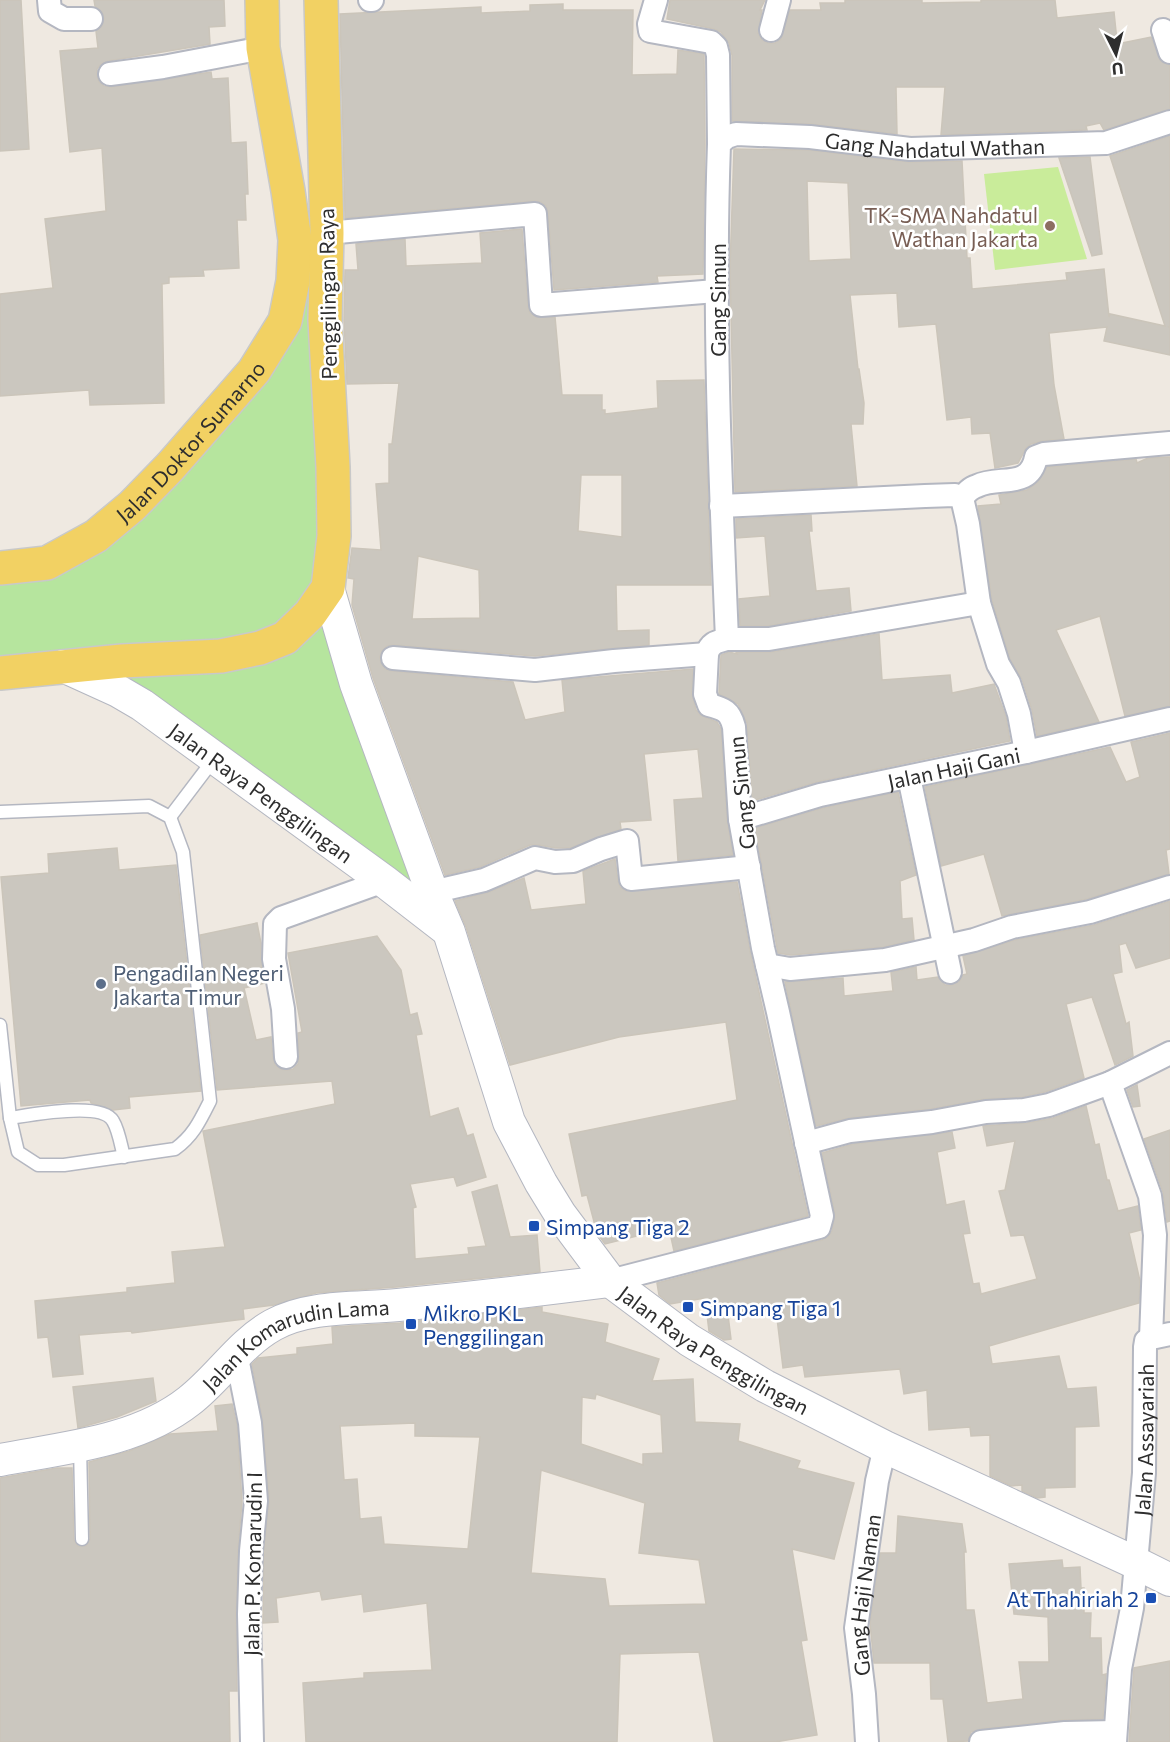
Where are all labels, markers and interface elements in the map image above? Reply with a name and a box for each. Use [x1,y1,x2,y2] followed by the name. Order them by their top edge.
[1086,24,1146,84] north arrow
[1111,59,1124,79] text: U
[823,126,1045,162] street label: Gang Nahdatul Wathan
[864,202,1038,251] place label: TK-SMA Nahdatul Wathan Jakarta
[313,208,341,380] street label: Penggilingan Raya
[1043,219,1057,233] marker: TK-SMA Nahdatul Wathan Jakarta
[705,243,730,357] street label: Gang Simun
[111,357,270,527] street label: Jalan Doktor Sumarno
[165,717,358,867] street label: Jalan Raya Penggilingan
[723,735,759,851] street label: Gang Simun
[885,741,1022,793] street label: Jalan Haji Gani
[113,960,284,1009] place label: Pengadilan Negeri Jakarta Timur
[94,977,108,991] marker: Pengadilan Negeri Jakarta Timur
[546,1214,690,1239] place label: Simpang Tiga 2
[527,1219,541,1233] marker: Simpang Tiga 2
[614,1280,814,1419] street label: Jalan Raya Penggilingan
[196,1293,390,1396] street label: Jalan Komarudin Lama
[700,1295,841,1320] place label: Simpang Tiga 1
[423,1300,544,1349] place label: Mikro PKL Penggilingan
[681,1300,695,1314] marker: Simpang Tiga 1
[404,1317,418,1331] marker: Mikro PKL Penggilingan
[1128,1364,1157,1517] street label: Jalan Assayariah
[238,1472,266,1656] street label: Jalan P. Komarudin I
[843,1512,885,1678] street label: Gang Haji Naman
[1006,1586,1139,1611] place label: At Thahiriah 2
[1144,1591,1158,1605] marker: At Thahiriah 2

